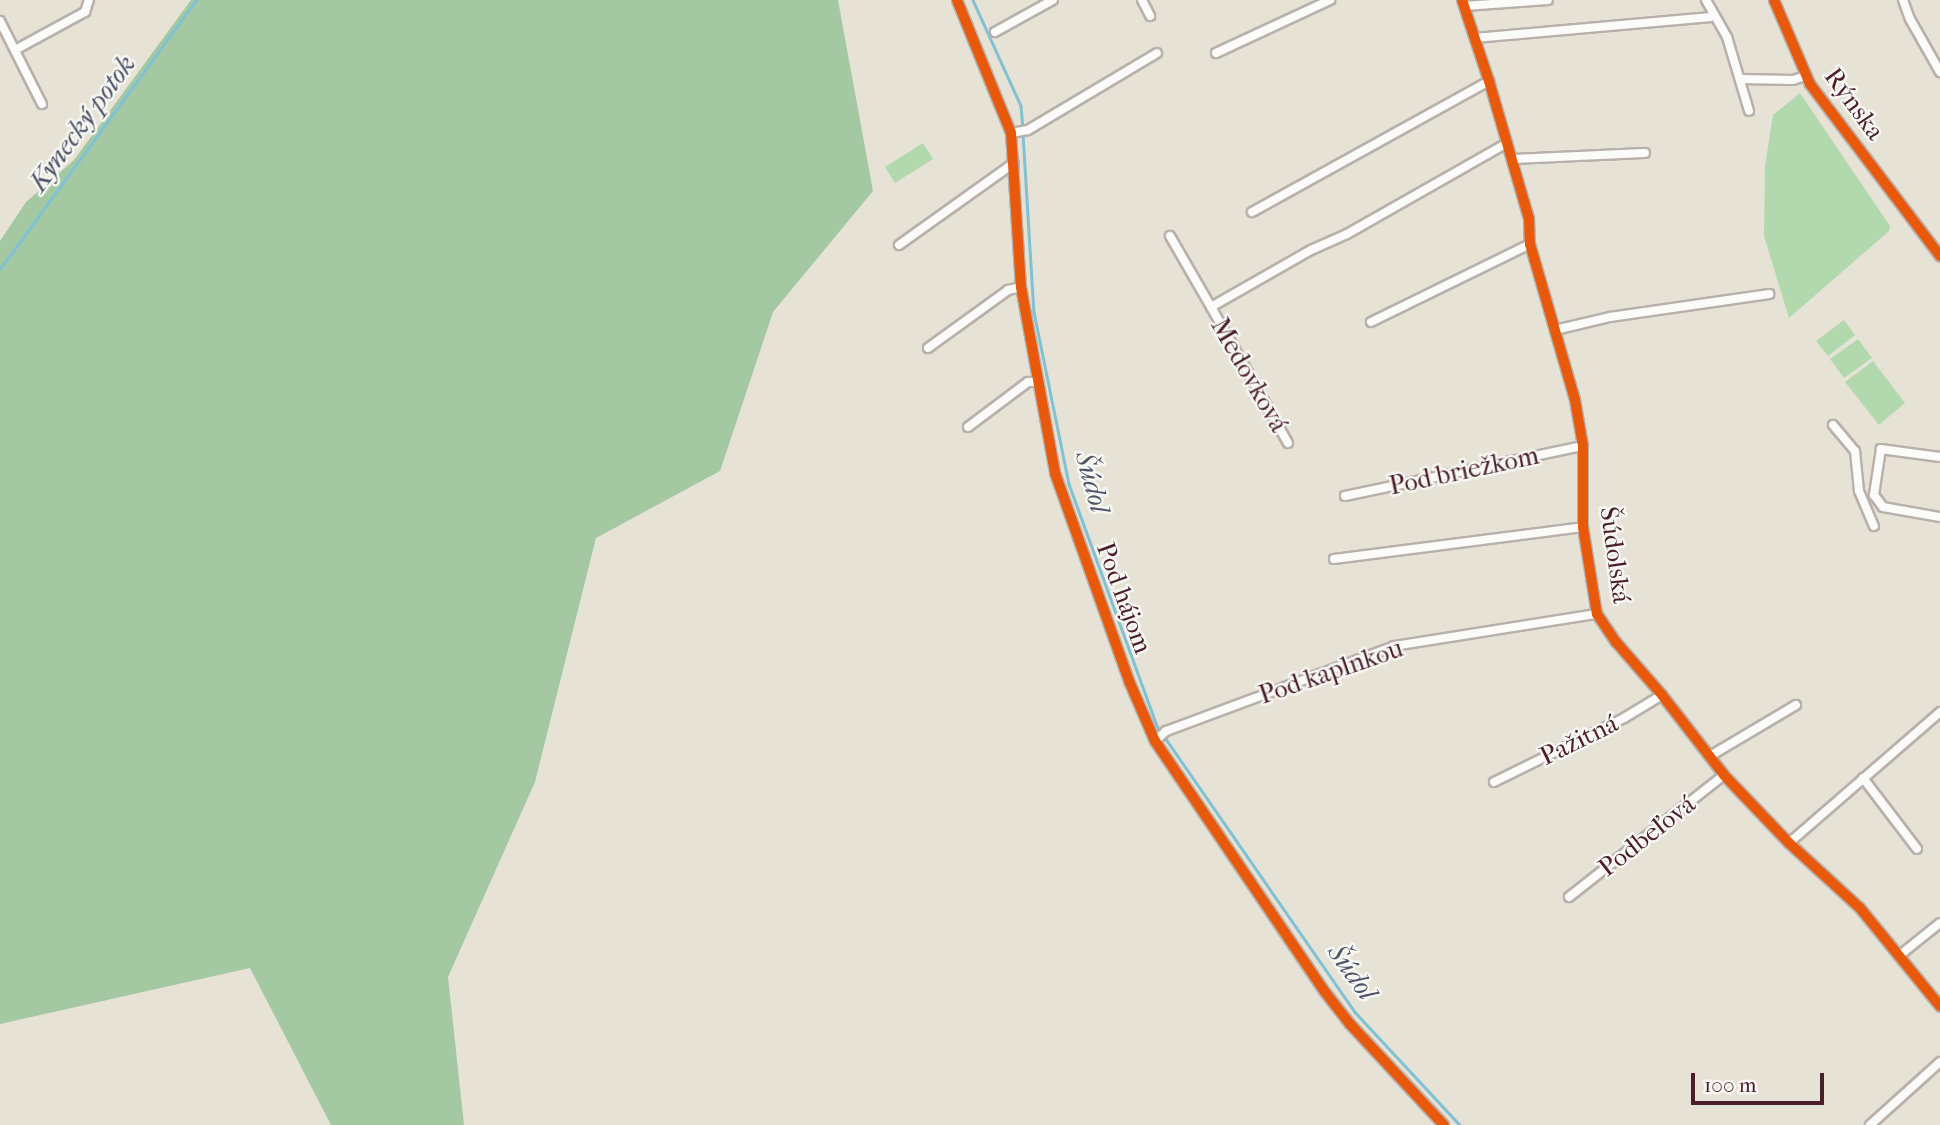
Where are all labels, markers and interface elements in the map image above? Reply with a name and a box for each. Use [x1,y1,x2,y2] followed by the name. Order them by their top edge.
[21,48,143,198] water label: Kynecký potok
[1817,62,1891,146] street label: Rýnska
[1204,312,1294,438] street label: Medovková
[1386,440,1542,502] street label: Pod briežkom
[1067,448,1117,516] water label: Šúdol
[1593,505,1637,605] street label: Šúdolská
[1090,538,1158,658] street label: Pod hájom
[1255,633,1407,711] street label: Pod kaplnkou
[1535,708,1623,772] street label: Pažitná
[1592,789,1702,883] street label: Podbeľová
[1320,937,1384,1007] water label: Šúdol
[1695,1058,1828,1102] scale bar
[1704,1073,1757,1097] text: 100 m

